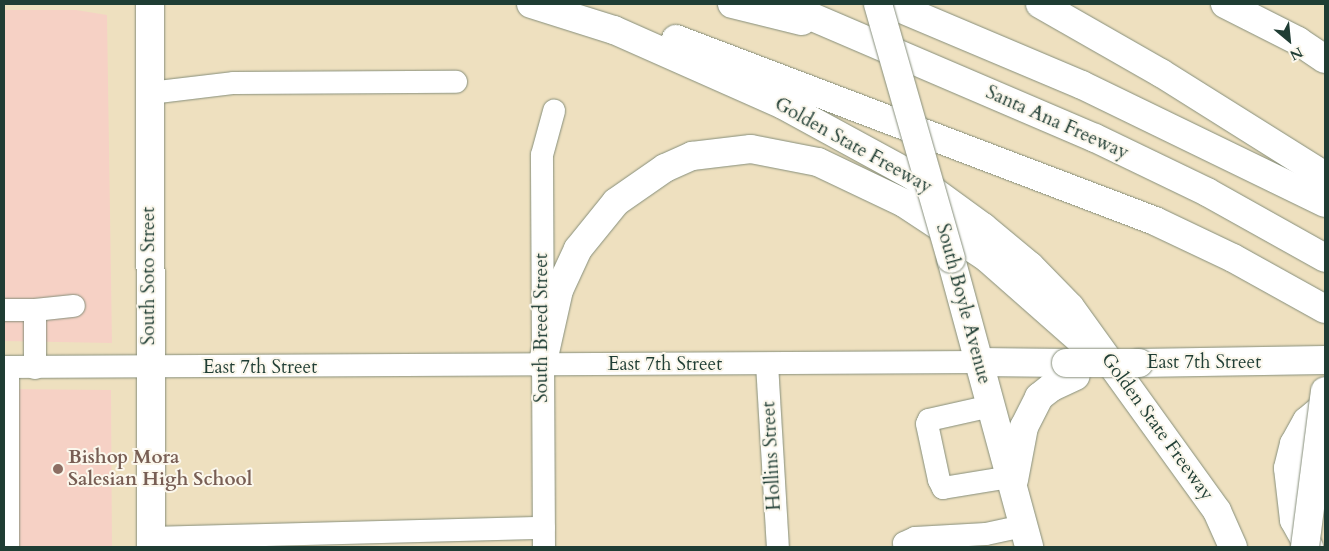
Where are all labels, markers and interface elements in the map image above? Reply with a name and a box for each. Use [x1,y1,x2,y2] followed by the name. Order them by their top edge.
[1264,15,1314,65] north arrow
[1286,42,1306,65] text: N
[982,81,1132,165] street label: Santa Ana Freeway
[770,93,936,199] street label: Golden State Freeway
[138,207,160,345] street label: South Soto Street
[931,221,995,387] street label: South Boyle Avenue
[531,253,553,403] street label: South Breed Street
[1096,349,1218,505] street label: Golden State Freeway
[1147,352,1261,374] street label: East 7th Street
[608,354,722,376] street label: East 7th Street
[203,357,317,379] street label: East 7th Street
[758,401,786,511] street label: Hollins Street
[68,447,252,491] place label: Bishop Mora Salesian High School
[52,463,64,475] marker: Bishop Mora Salesian High School

